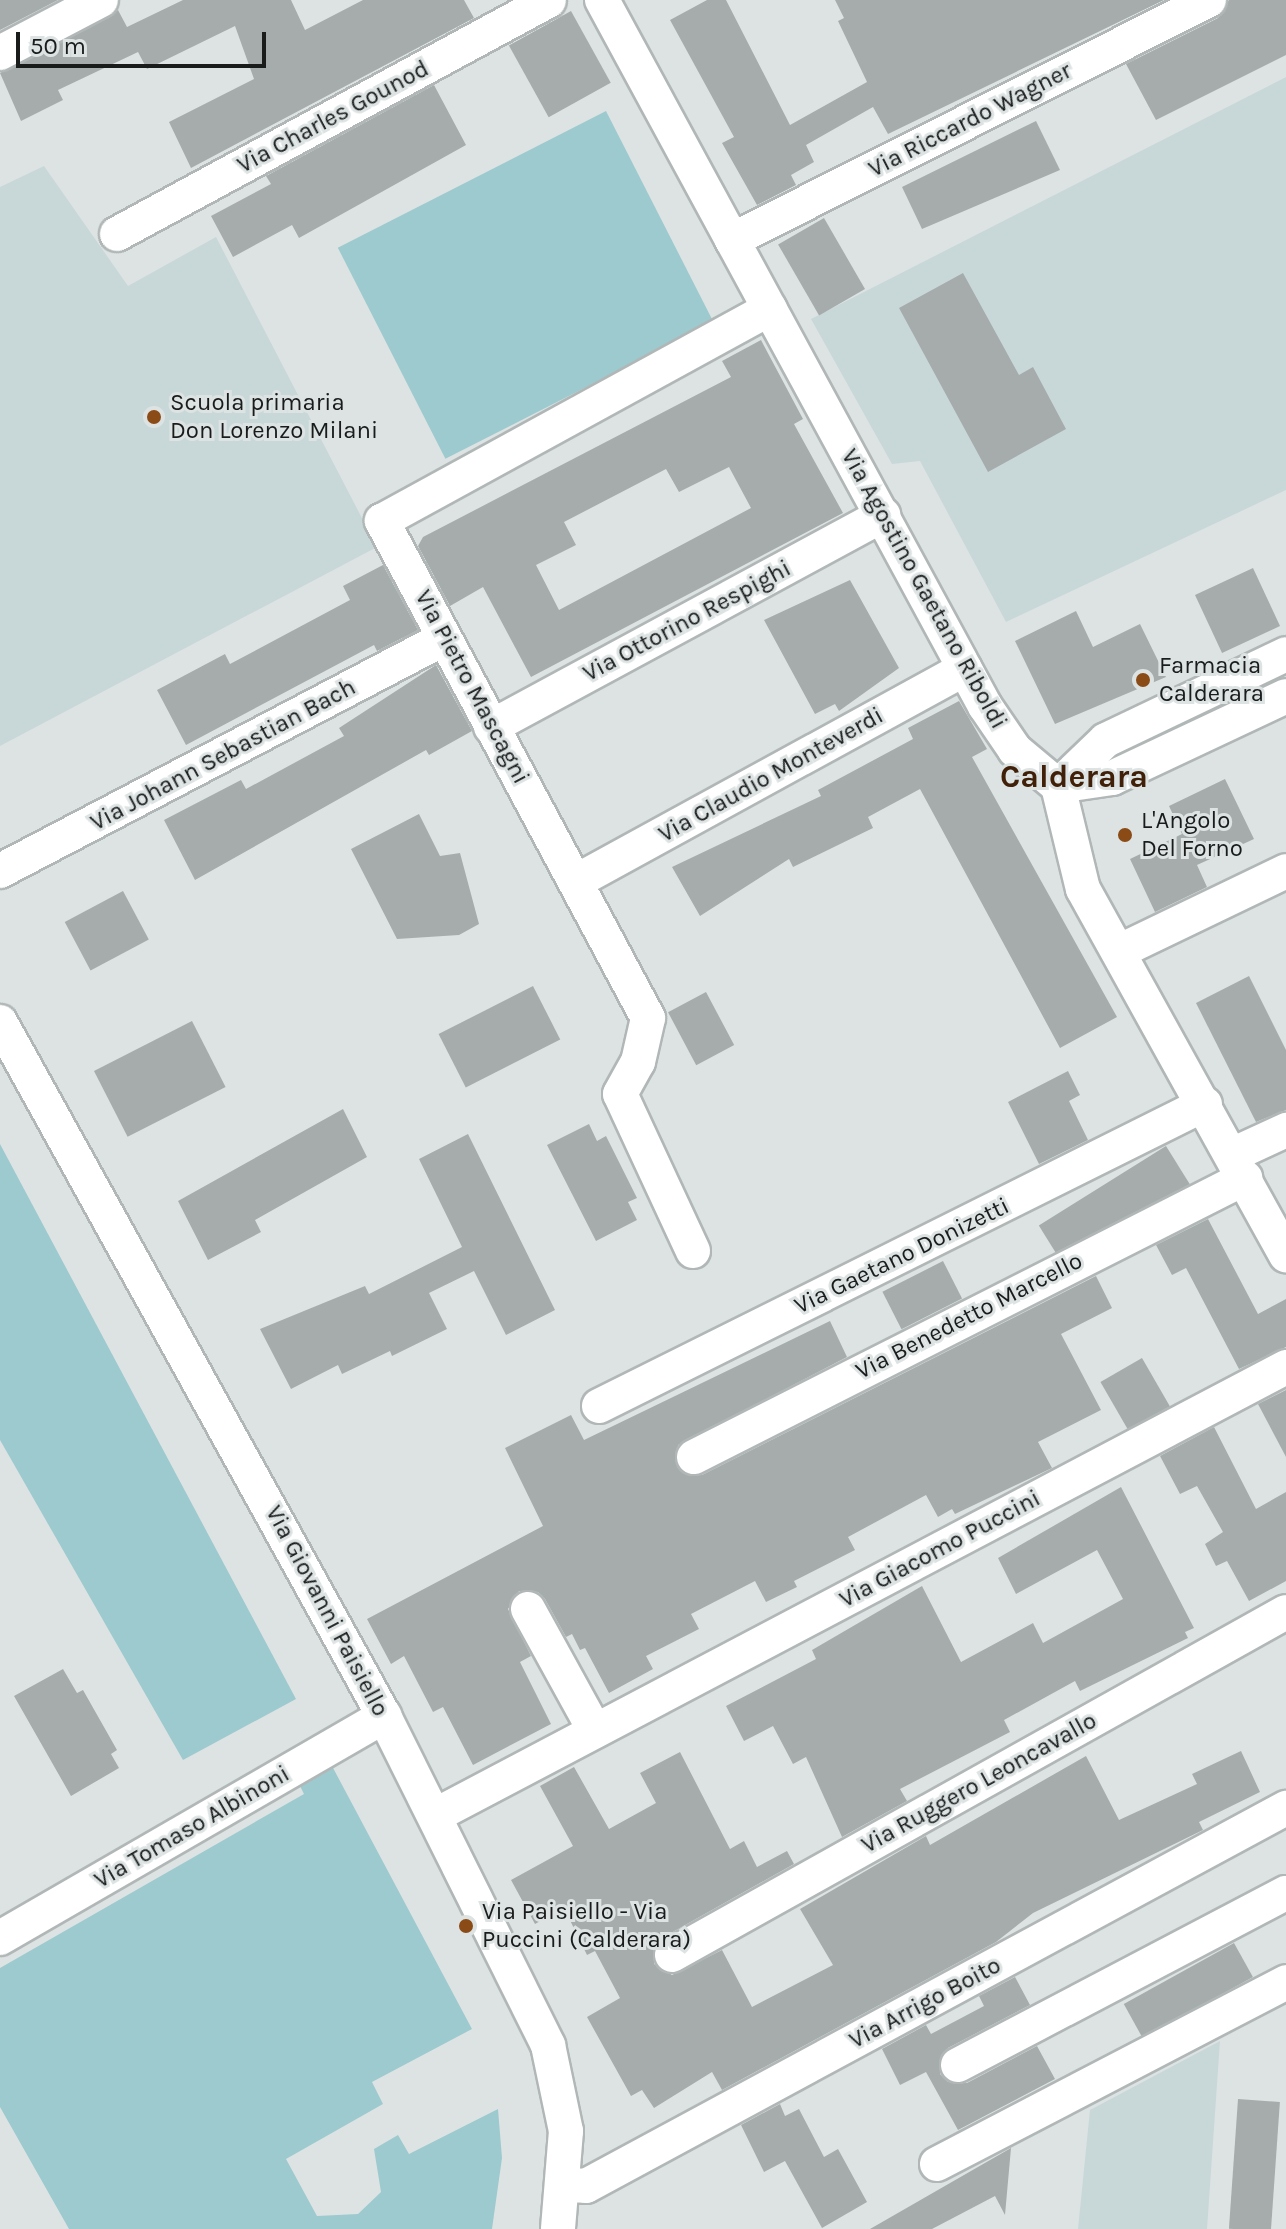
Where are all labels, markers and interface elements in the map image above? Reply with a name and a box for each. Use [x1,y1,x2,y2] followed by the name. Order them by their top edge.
[20,16,270,66] scale bar
[30,32,86,60] text: 50 m
[232,54,434,180] street label: Via Charles Gounod
[864,56,1076,184] street label: Via Riccardo Wagner
[170,389,378,445] place label: Scuola primaria Don Lorenzo Milani
[145,408,163,426] marker: Scuola primaria Don Lorenzo Milani
[835,444,1013,734] street label: Via Agostino Gaetano Riboldi
[578,554,796,688] street label: Via Ottorino Respighi
[409,585,535,789] street label: Via Pietro Mascagni
[1159,652,1264,708] place label: Farmacia Calderara
[1134,671,1152,689] marker: Farmacia Calderara
[85,673,361,837] street label: Via Johann Sebastian Bach
[654,701,888,849] street label: Via Claudio Monteverdi
[1000,758,1148,796] district label: Calderara
[1141,807,1243,863] place label: L'Angolo Del Forno
[1116,826,1134,844] marker: L'Angolo Del Forno
[790,1191,1014,1321] street label: Via Gaetano Donizetti
[851,1246,1087,1386] street label: Via Benedetto Marcello
[835,1484,1045,1614] street label: Via Giacomo Puccini
[259,1501,395,1721] street label: Via Giovanni Paisiello
[856,1706,1102,1860] street label: Via Ruggero Leoncavallo
[89,1759,295,1895] street label: Via Tomaso Albinoni
[482,1898,691,1954] place label: Via Paisiello - Via Puccini (Calderara)
[457,1917,475,1935] marker: Via Paisiello - Via Puccini (Calderara)
[844,1951,1006,2055] street label: Via Arrigo Boito

